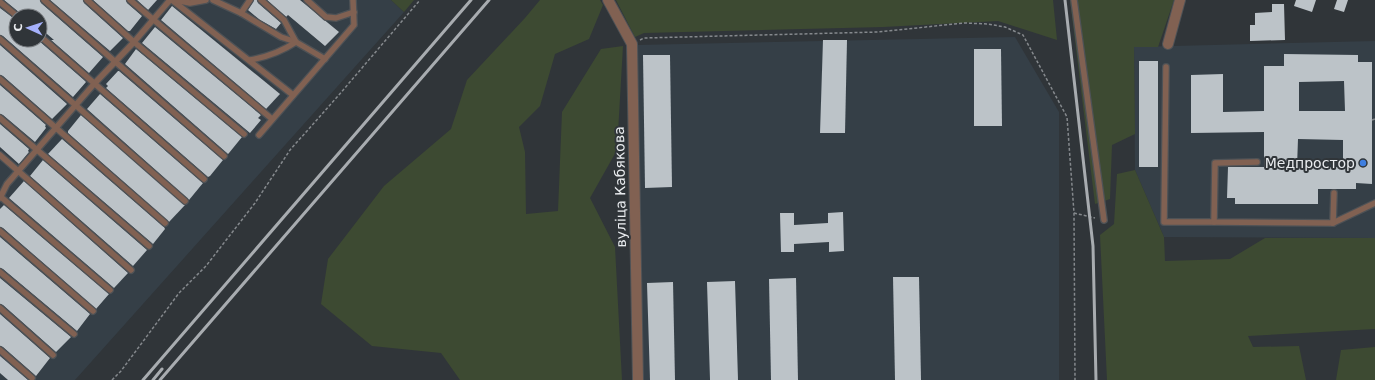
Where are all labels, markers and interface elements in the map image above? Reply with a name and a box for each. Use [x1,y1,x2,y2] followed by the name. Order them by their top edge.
[8,8,48,48] north arrow
[12,23,25,32] text: С
[611,126,629,248] street label: вуліца Кабякова
[1265,155,1355,171] place label: Медпростор
[1358,158,1368,168] marker: Медпростор

